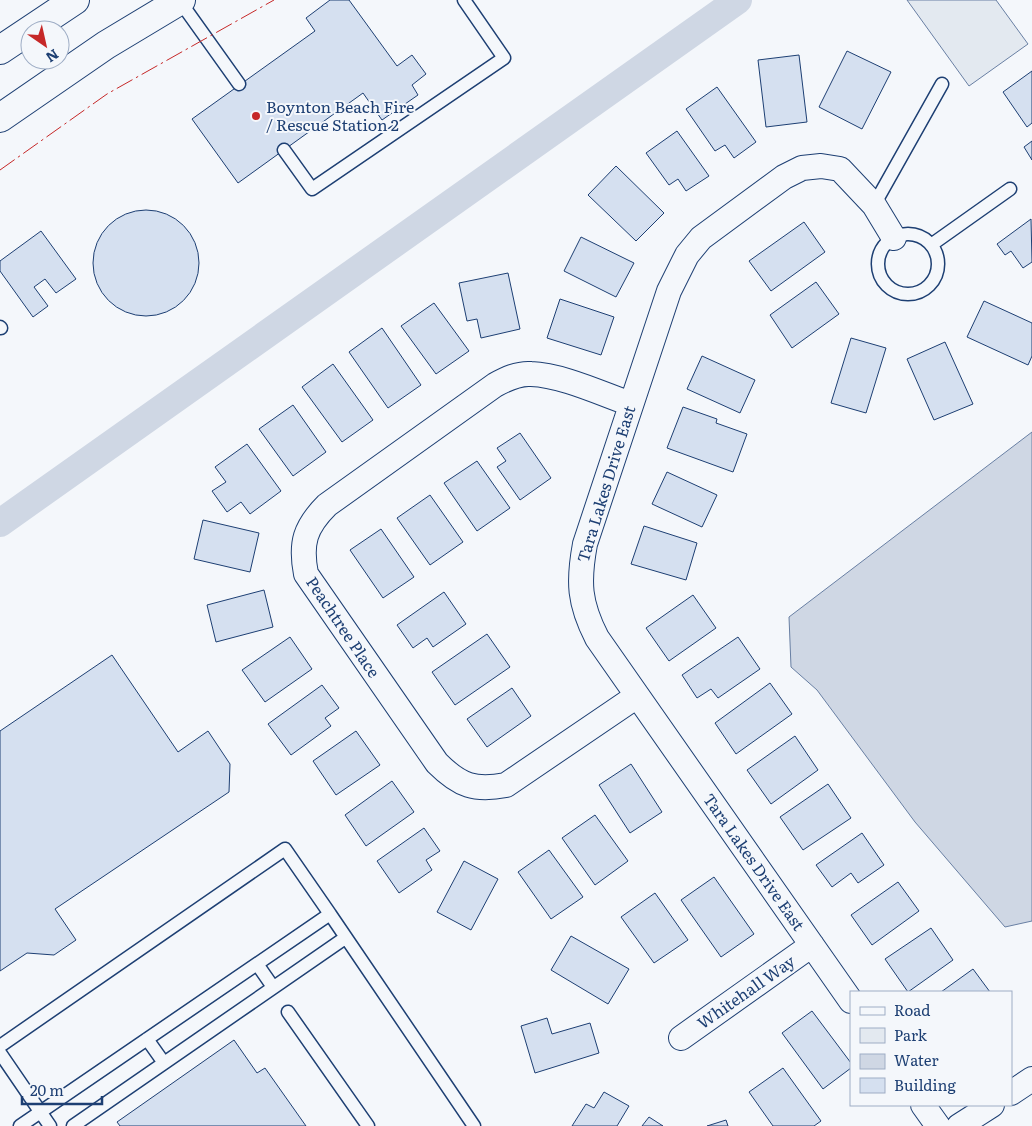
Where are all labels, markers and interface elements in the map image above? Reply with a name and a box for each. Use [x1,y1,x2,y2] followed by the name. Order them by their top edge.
[20,20,70,70] north arrow
[42,45,63,68] text: N
[266,94,414,136] place label: Boynton Beach Fire / Rescue Station 2
[250,110,262,122] marker: Boynton Beach Fire / Rescue Station 2
[570,402,640,565] street label: Tara Lakes Drive East
[301,571,387,682] street label: Peachtree Place
[698,788,812,935] street label: Tara Lakes Drive East
[692,948,800,1034] street label: Whitehall Way
[850,991,1012,1106] legend
[894,998,930,1021] text: Road
[894,1023,928,1046] text: Park
[894,1048,939,1071] text: Water
[894,1073,956,1096] text: Building
[22,1074,102,1106] scale bar
[30,1078,64,1101] text: 20 m

